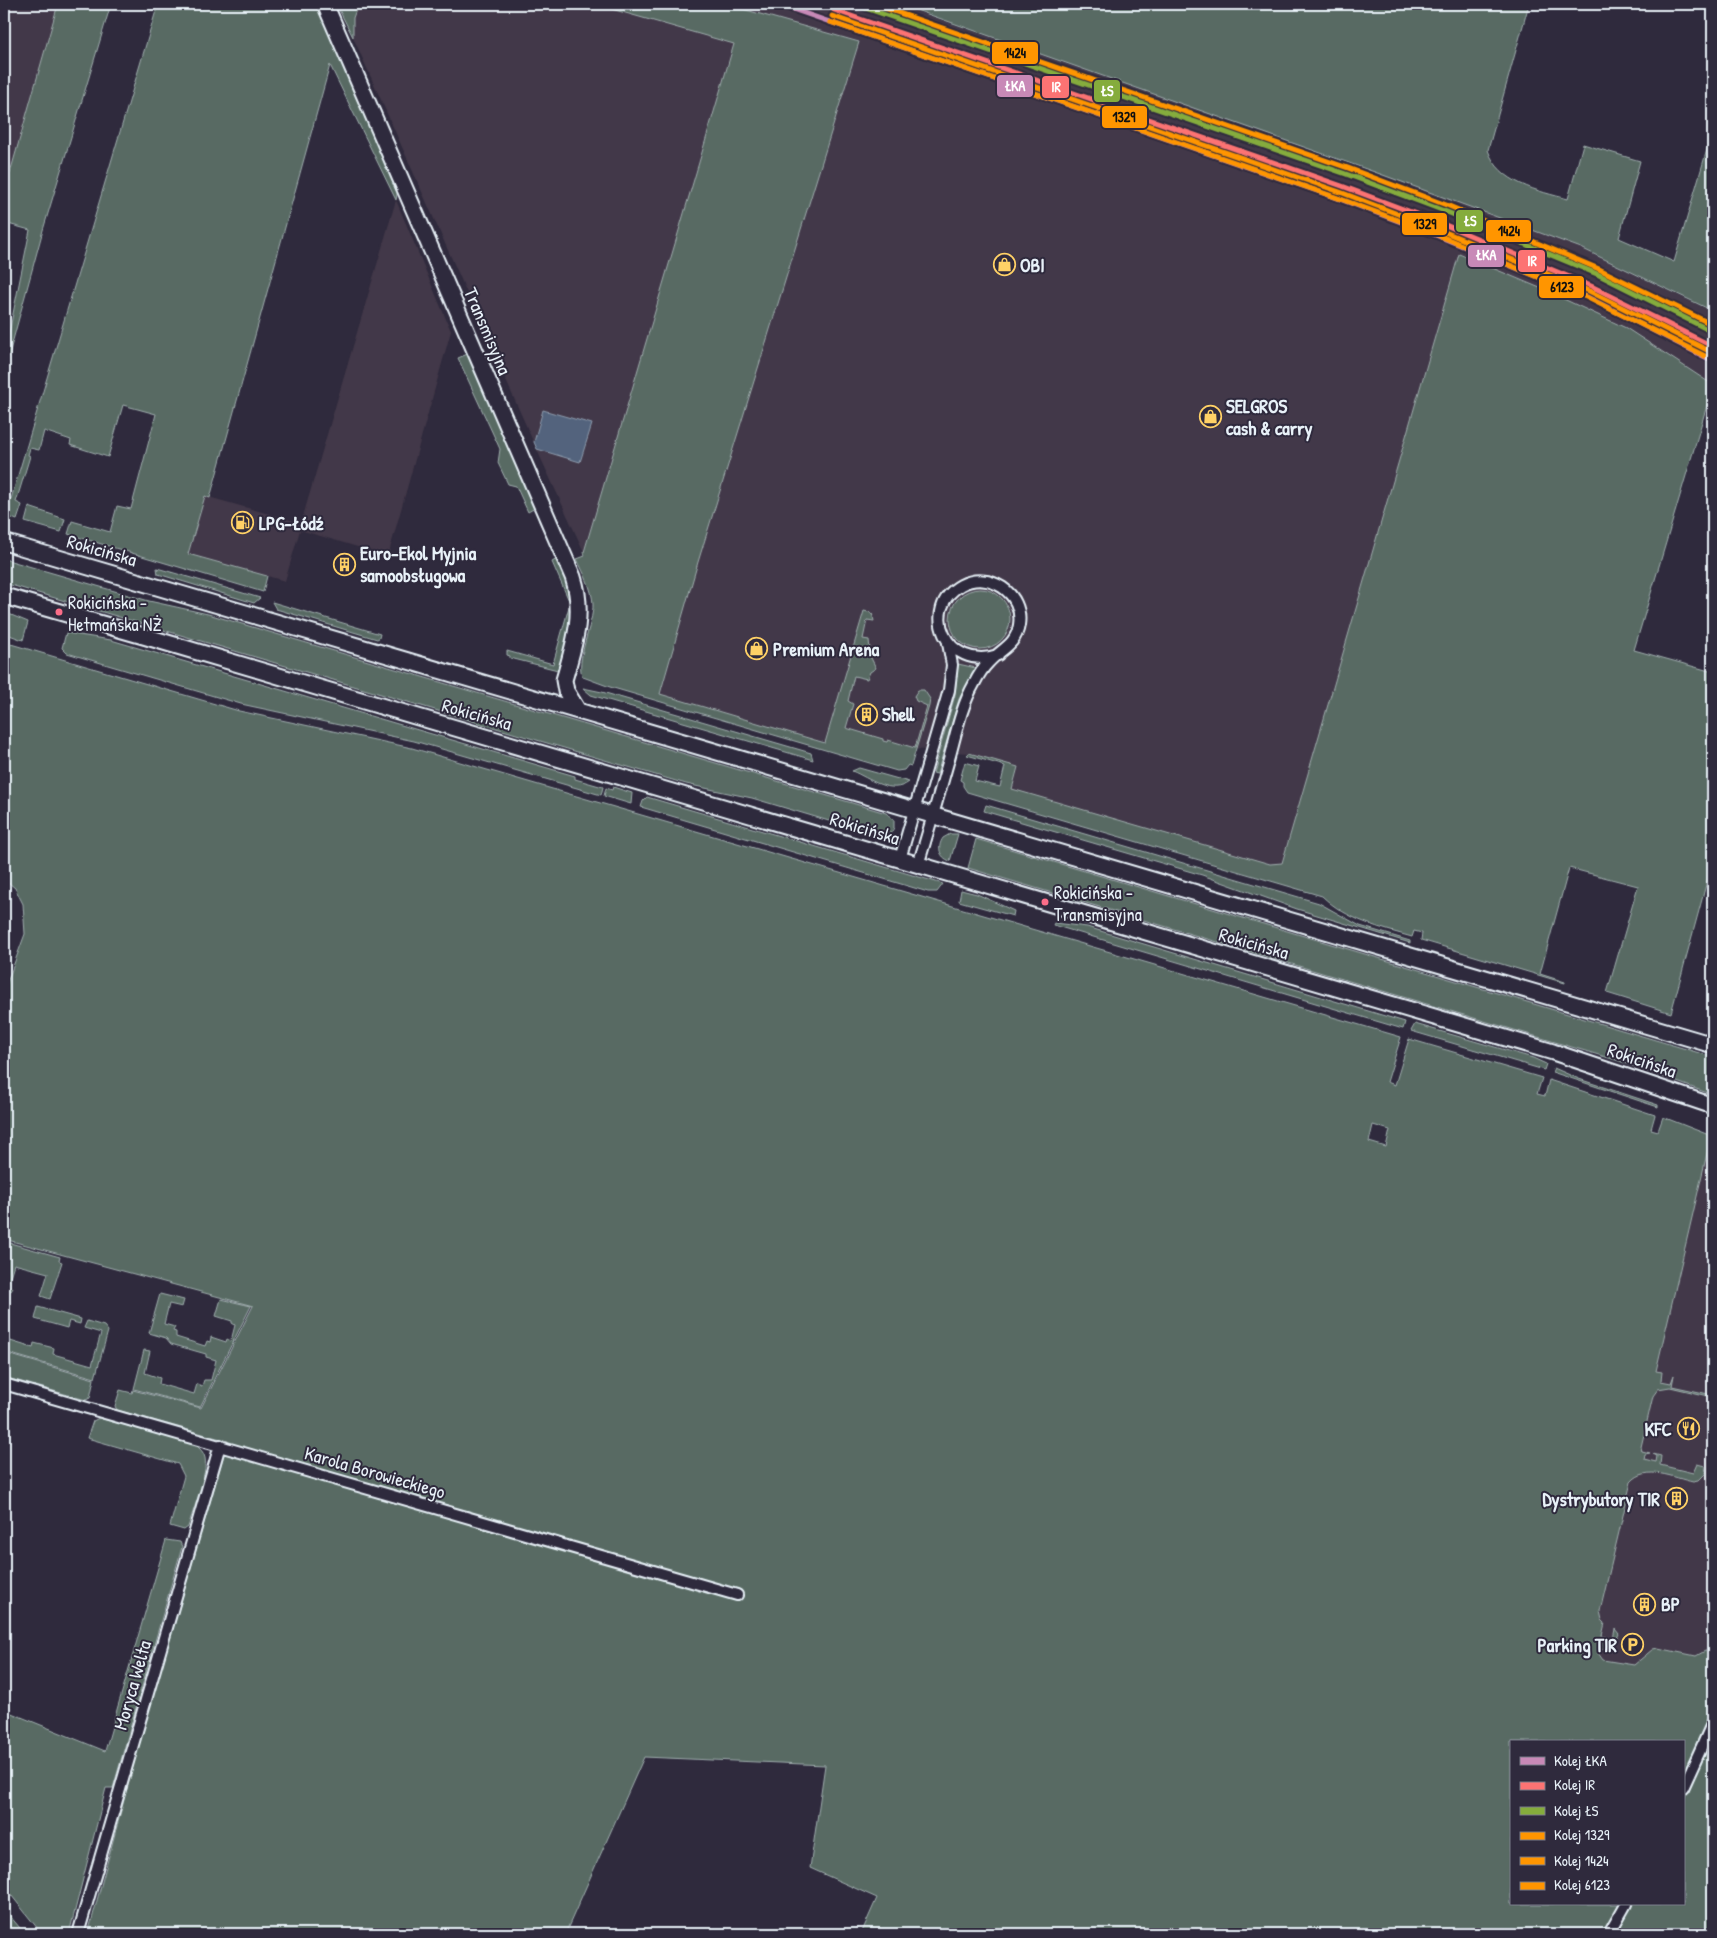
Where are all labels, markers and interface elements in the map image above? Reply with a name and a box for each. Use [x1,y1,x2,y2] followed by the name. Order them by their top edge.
[991,41,1039,65] line badge: 1424
[1004,43,1027,62] text: 1424
[996,74,1034,98] line badge: ŁKA
[1041,75,1070,99] line badge: IR
[1005,76,1025,95] text: ŁKA
[1051,77,1061,96] text: IR
[1093,79,1121,103] line badge: ŁS
[1101,81,1114,100] text: ŁS
[1101,105,1148,129] line badge: 1329
[1112,107,1136,126] text: 1329
[1455,209,1484,233] line badge: ŁS
[1464,211,1477,230] text: ŁS
[1401,212,1448,236] line badge: 1329
[1413,214,1437,233] text: 1329
[1485,219,1532,243] line badge: 1424
[1498,221,1521,240] text: 1424
[1467,244,1505,268] line badge: ŁKA
[1476,245,1496,264] text: ŁKA
[1517,249,1546,273] line badge: IR
[1527,251,1537,270] text: IR
[1020,252,1045,278] place label: OBI
[992,253,1016,277] shop icon: OBI
[1538,275,1585,299] line badge: 6123
[1550,277,1574,296] text: 6123
[458,283,518,379] street label: Transmisyjna
[1226,393,1312,442] place label: SELGROS cash & carry
[1198,405,1222,429] shop icon: SELGROS cash & carry
[259,510,325,536] place label: LPG-Łódź
[231,511,255,535] fuel station icon: LPG-Łódź
[64,528,140,572] street label: Rokicińska
[360,540,477,589] place label: Euro-Ekol Myjnia samoobsługowa
[332,552,356,576] building icon: Euro-Ekol Myjnia samoobsługowa
[68,590,162,637] place label: Rokicińska - Hetmańska NŻ
[54,607,64,617] marker: Rokicińska - Hetmańska NŻ
[773,636,880,662] place label: Premium Arena
[745,637,769,661] shop icon: Premium Arena
[439,692,515,736] street label: Rokicińska
[882,701,915,727] place label: Shell
[854,702,878,726] building icon: Shell
[827,805,903,851] street label: Rokicińska
[1054,880,1142,927] place label: Rokicińska - Transmisyjna
[1040,897,1050,907] marker: Rokicińska - Transmisyjna
[1216,921,1292,965] street label: Rokicińska
[1604,1036,1680,1084] street label: Rokicińska
[1645,1416,1672,1442] place label: KFC
[1676,1417,1700,1441] restaurant icon: KFC
[302,1439,449,1505] street label: Karola Borowieckiego
[1542,1486,1660,1513] place label: Dystrybutory TIR
[1664,1487,1688,1511] building icon: Dystrybutory TIR
[1661,1591,1680,1617] place label: BP
[1633,1592,1657,1616] building icon: BP
[1538,1632,1617,1659] place label: Parking TIR
[1621,1633,1645,1657] parking icon: Parking TIR
[107,1637,157,1733] street label: Moryca Welta
[1510,1740,1684,1906] legend
[1554,1750,1607,1771] text: Kolej ŁKA
[1554,1774,1595,1795] text: Kolej IR
[1554,1800,1599,1821] text: Kolej ŁS
[1554,1824,1610,1845] text: Kolej 1329
[1554,1850,1609,1871] text: Kolej 1424
[1554,1874,1610,1895] text: Kolej 6123

